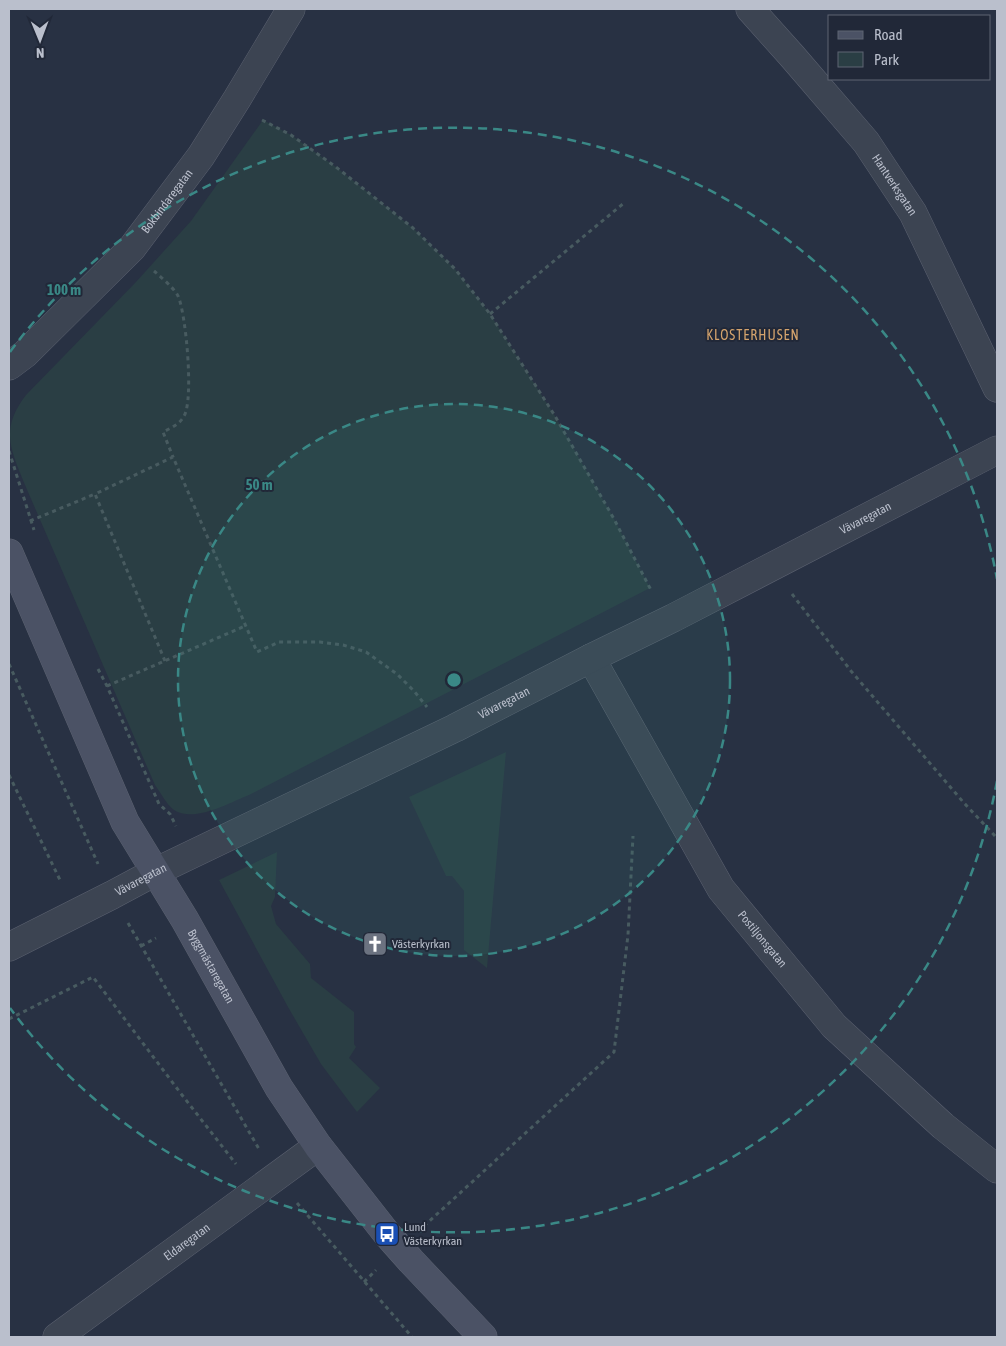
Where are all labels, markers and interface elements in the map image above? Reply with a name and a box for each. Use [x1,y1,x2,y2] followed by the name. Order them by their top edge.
[15,15,65,65] north arrow
[828,15,991,80] legend
[874,26,903,43] text: Road
[36,45,44,61] text: N
[874,51,899,68] text: Park
[869,152,920,218] street label: Hantverksgatan
[138,166,196,236] street label: Bokbindaregatan
[47,281,81,298] text: 100 m
[706,327,800,343] district label: KLOSTERHUSEN
[246,476,273,493] text: 50 m
[837,499,894,537] street label: Vävaregatan
[445,671,463,689] centre of rings
[476,684,532,722] street label: Vävaregatan
[113,861,169,899] street label: Vävaregatan
[735,908,790,970] street label: Postiljonsgatan
[185,927,237,1006] street label: Byggmästaregatan
[362,931,388,957] church icon: Västerkyrkan
[392,937,450,951] place label: Västerkyrkan
[161,1220,213,1263] street label: Eldaregatan
[404,1220,462,1248] place label: Lund Västerkyrkan
[374,1221,400,1247] bus stop icon: Lund Västerkyrkan

